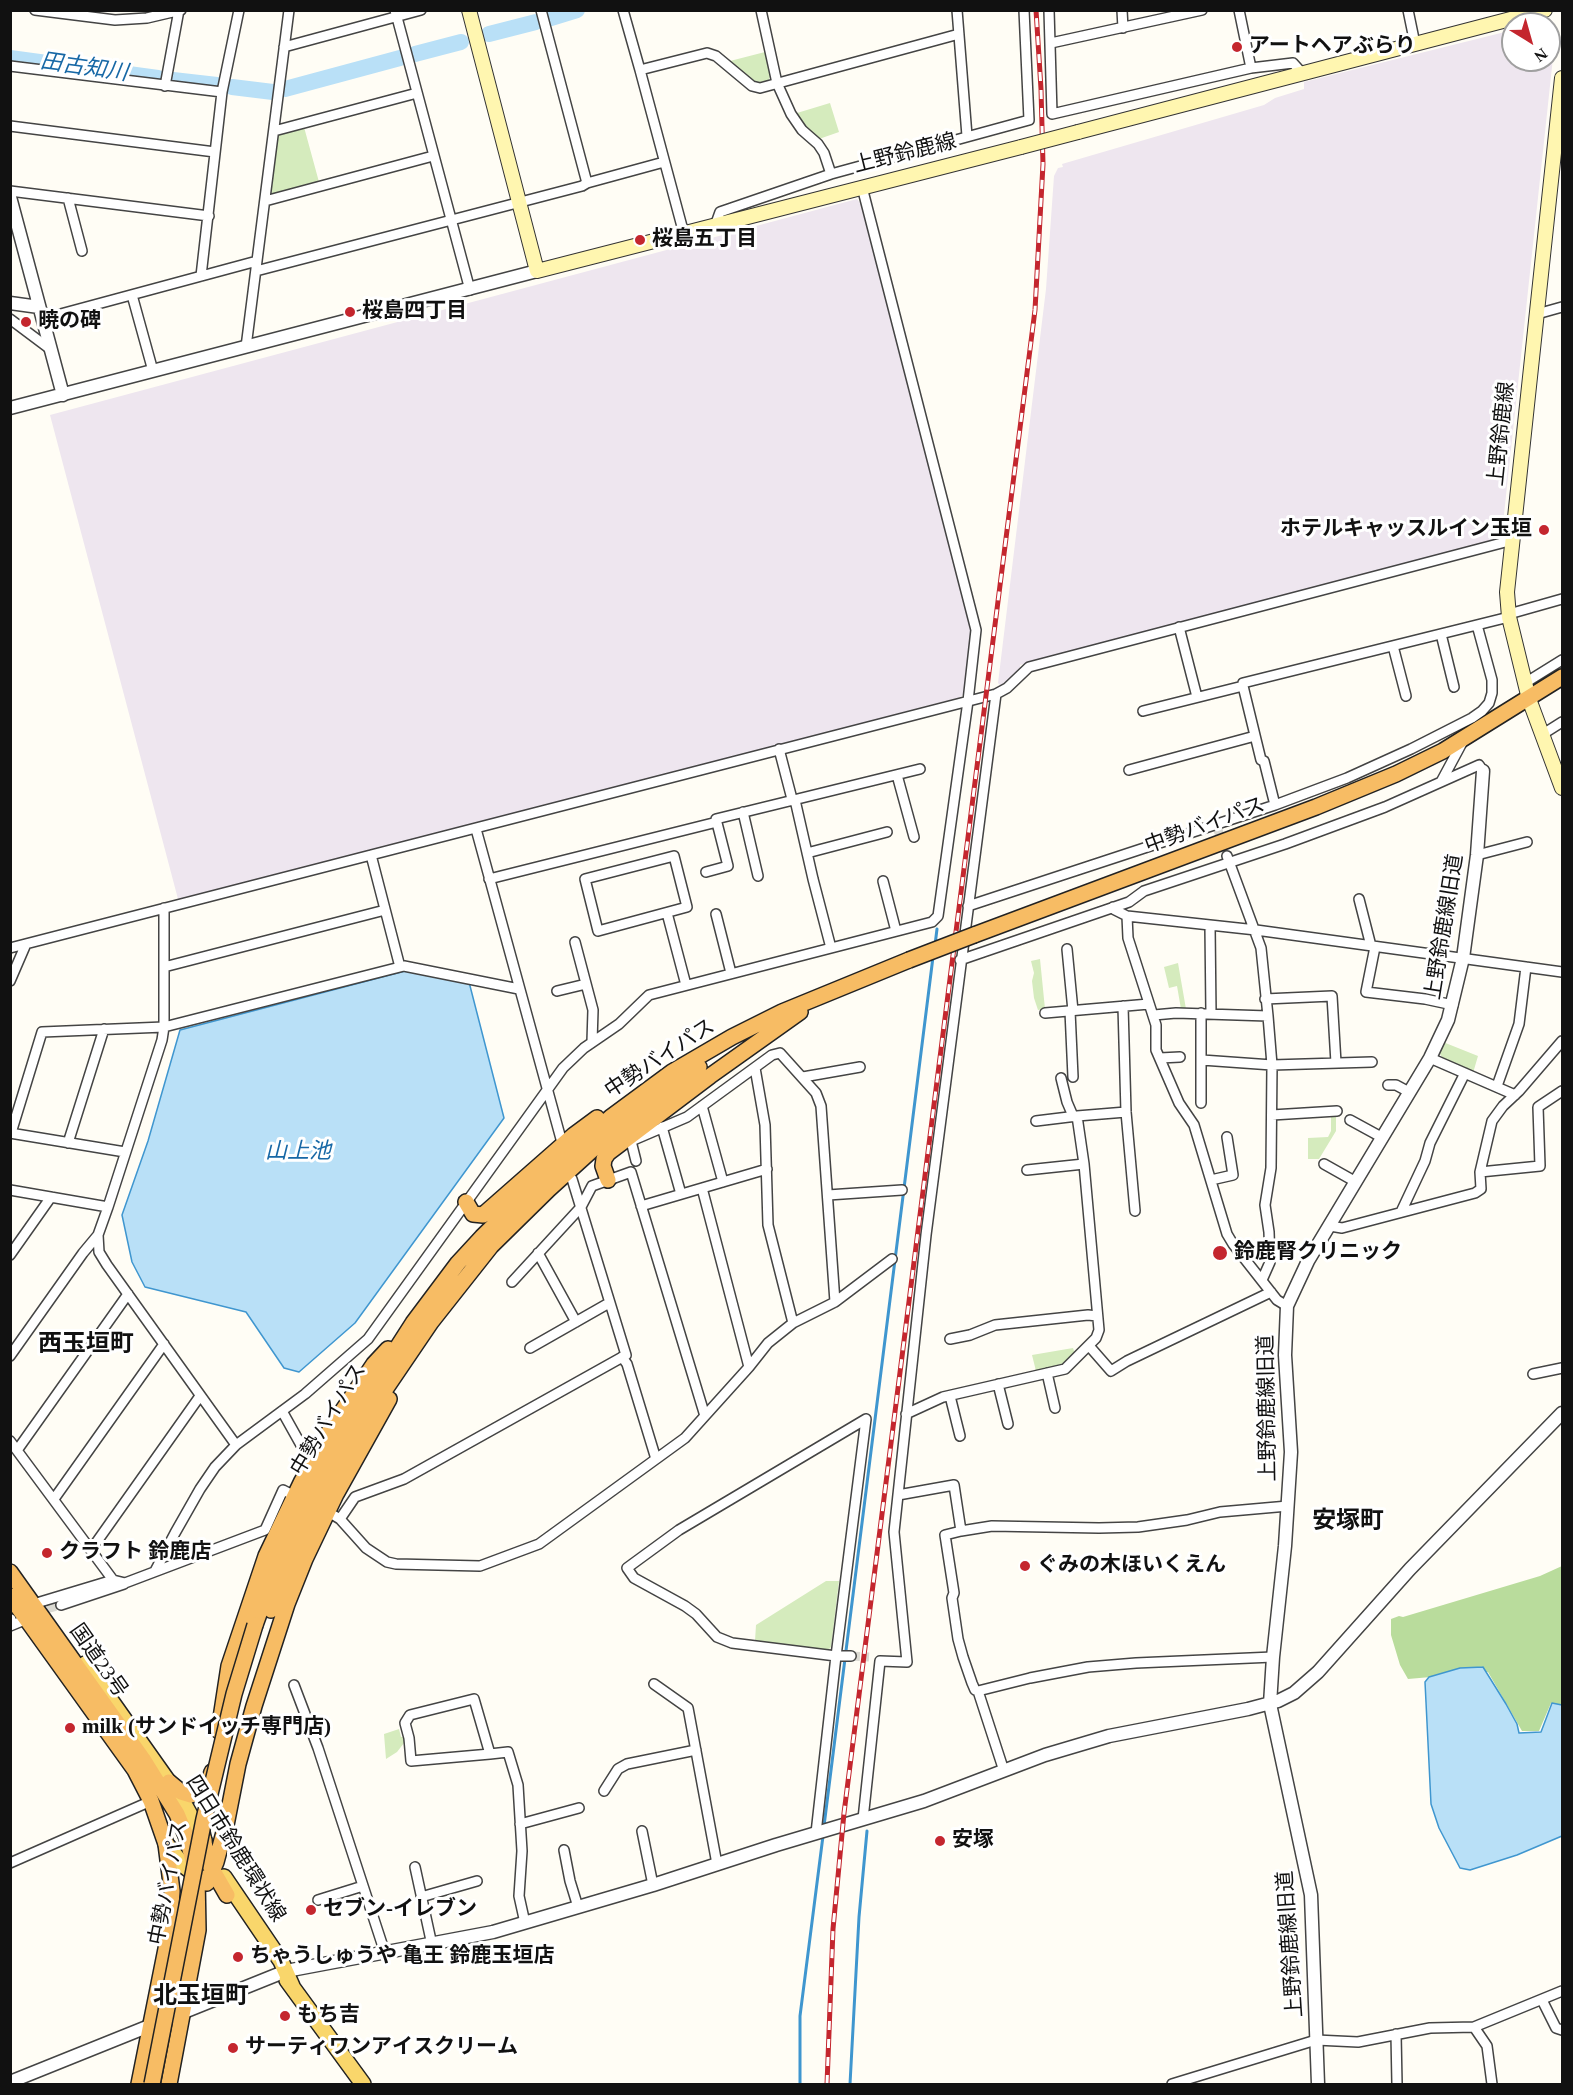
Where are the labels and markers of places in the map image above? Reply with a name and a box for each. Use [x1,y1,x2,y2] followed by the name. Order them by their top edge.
[1249,34,1416,60] place label: アートヘアぶらり
[1230,40,1244,54] marker: アートヘアぶらり
[652,227,757,253] place label: 桜島五丁目
[633,233,647,247] marker: 桜島五丁目
[362,299,467,325] place label: 桜島四丁目
[343,305,357,319] marker: 桜島四丁目
[38,309,101,335] place label: 暁の碑
[19,315,33,329] marker: 暁の碑
[1280,517,1532,543] place label: ホテルキャッスルイン玉垣
[1537,523,1551,537] marker: ホテルキャッスルイン玉垣
[1234,1240,1402,1266] place label: 鈴鹿腎クリニック
[1211,1244,1229,1262] marker: 鈴鹿腎クリニック
[59,1540,211,1566] place label: クラフト 鈴鹿店
[40,1546,54,1560] marker: クラフト 鈴鹿店
[1037,1553,1226,1579] place label: ぐみの木ほいくえん
[1018,1559,1032,1573] marker: ぐみの木ほいくえん
[82,1715,331,1741] place label: milk (サンドイッチ専門店)
[63,1721,77,1735] marker: milk (サンドイッチ専門店)
[952,1828,994,1854] place label: 安塚
[933,1834,947,1848] marker: 安塚
[323,1897,477,1923] place label: セブン-イレブン
[304,1903,318,1917] marker: セブン-イレブン
[250,1944,554,1970] place label: ちゃうしゅうや 亀王 鈴鹿玉垣店
[231,1950,245,1964] marker: ちゃうしゅうや 亀王 鈴鹿玉垣店
[297,2003,360,2029] place label: もち吉
[278,2009,292,2023] marker: もち吉
[245,2035,518,2061] place label: サーティワンアイスクリーム
[226,2041,240,2055] marker: サーティワンアイスクリーム

